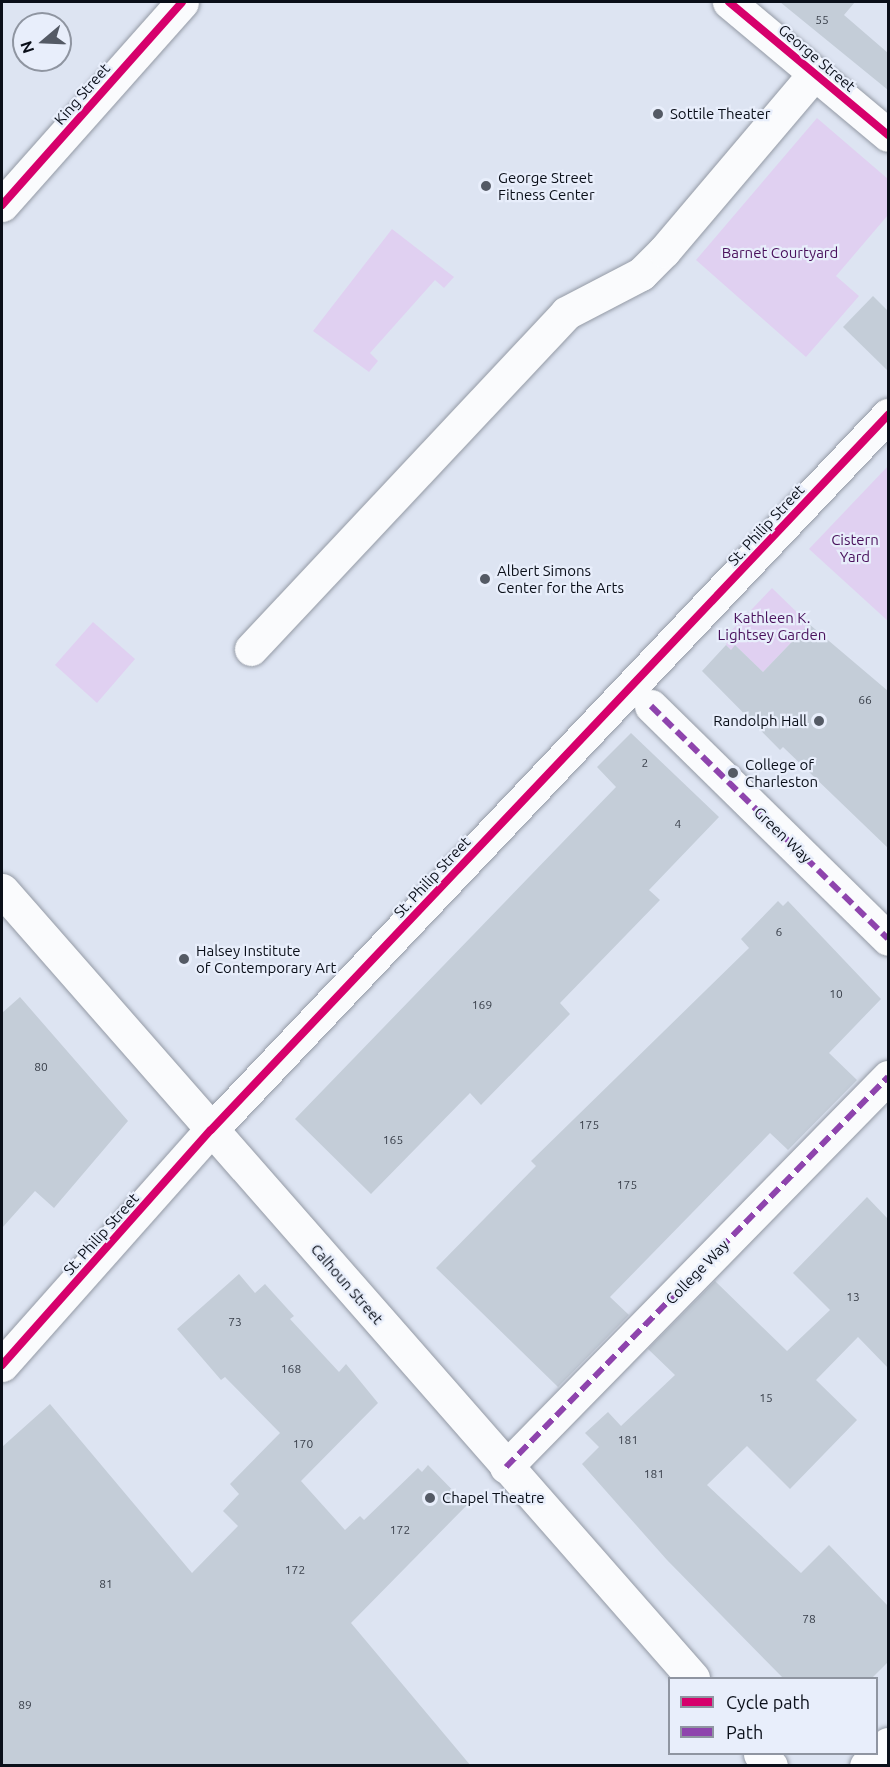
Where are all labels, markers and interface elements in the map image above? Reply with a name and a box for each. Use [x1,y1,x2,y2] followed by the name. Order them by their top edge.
[12,12,72,72] north arrow
[815,13,829,27] house number: 55
[775,21,859,95] street label: George Street
[16,39,37,56] text: N
[50,60,114,128] street label: King Street
[670,105,770,123] place label: Sottile Theater
[651,107,665,121] marker: Sottile Theater
[498,168,595,203] place label: George Street Fitness Center
[479,179,493,193] marker: George Street Fitness Center
[722,244,838,262] park label: Barnet Courtyard
[724,481,808,569] street label: St. Philip Street
[831,530,879,565] park label: Cistern Yard
[497,561,624,596] place label: Albert Simons Center for the Arts
[478,572,492,586] marker: Albert Simons Center for the Arts
[718,608,826,643] park label: Kathleen K. Lightsey Garden
[858,693,872,707] house number: 66
[713,712,807,730] place label: Randolph Hall
[812,714,826,728] marker: Randolph Hall
[745,755,818,790] place label: College of Charleston
[642,756,648,770] house number: 2
[726,766,740,780] marker: College of Charleston
[751,803,815,867] street label: Green Way
[675,817,681,831] house number: 4
[390,833,474,921] street label: St. Philip Street
[776,925,782,939] house number: 6
[196,941,336,976] place label: Halsey Institute of Contemporary Art
[177,952,191,966] marker: Halsey Institute of Contemporary Art
[829,987,843,1001] house number: 10
[472,998,492,1012] house number: 169
[34,1060,48,1074] house number: 80
[579,1118,599,1132] house number: 175
[383,1133,403,1147] house number: 165
[617,1178,637,1192] house number: 175
[60,1189,142,1279] street label: St. Philip Street
[662,1236,732,1308] street label: College Way
[307,1240,387,1328] street label: Calhoun Street
[846,1290,860,1304] house number: 13
[228,1315,242,1329] house number: 73
[281,1362,301,1376] house number: 168
[759,1391,773,1405] house number: 15
[618,1433,638,1447] house number: 181
[293,1437,313,1451] house number: 170
[644,1467,664,1481] house number: 181
[442,1489,545,1507] place label: Chapel Theatre
[423,1491,437,1505] marker: Chapel Theatre
[390,1523,410,1537] house number: 172
[285,1563,305,1577] house number: 172
[99,1577,113,1591] house number: 81
[802,1612,816,1626] house number: 78
[668,1677,878,1755] legend
[726,1692,810,1712] text: Cycle path
[18,1698,32,1712] house number: 89
[726,1722,763,1742] text: Path

